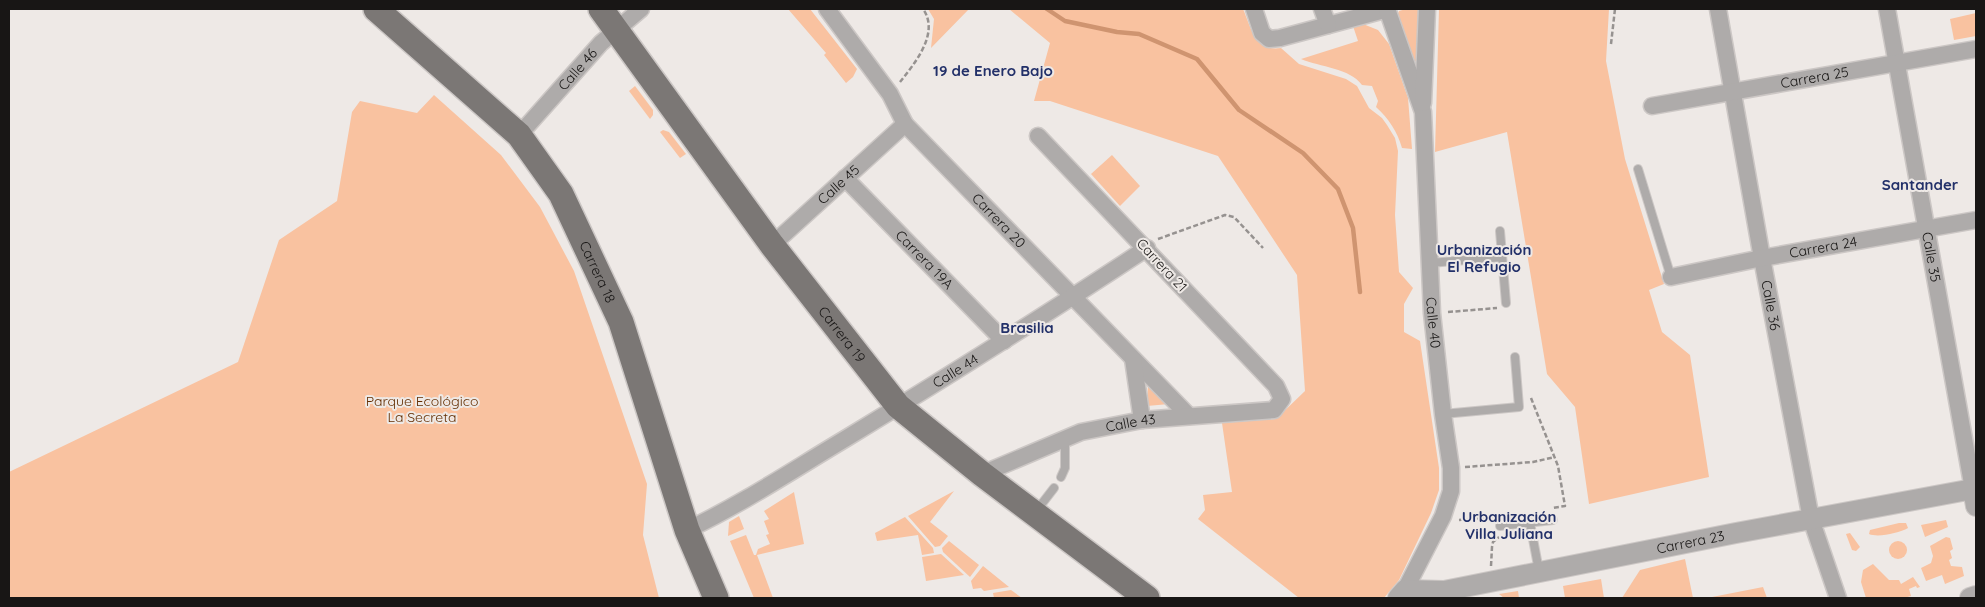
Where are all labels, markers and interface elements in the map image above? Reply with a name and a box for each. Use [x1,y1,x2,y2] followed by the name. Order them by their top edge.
[554,44,601,94] street label: Calle 46
[933,61,1053,80] district label: 19 de Enero Bajo
[1779,63,1850,92] street label: Carrera 25
[814,161,863,208] street label: Calle 45
[1882,175,1959,194] district label: Santander
[968,189,1030,252] street label: Carrera 20
[892,226,957,293] street label: Carrera 19A
[1918,231,1945,284] street label: Calle 35
[1788,232,1858,262] street label: Carrera 24
[1133,235,1191,295] street label: Carrera 21
[575,238,620,306] street label: Carrera 18
[1437,240,1531,276] district label: Urbanización El Refugio
[1757,279,1784,332] street label: Calle 36
[1422,297,1445,349] street label: Calle 40
[814,303,870,366] street label: Carrera 19
[1000,318,1054,337] district label: Brasilia
[929,350,982,392] street label: Calle 44
[366,392,478,426] park label: Parque Ecológico La Secreta
[1104,410,1156,436] street label: Calle 43
[1462,507,1556,543] district label: Urbanización Villa Juliana
[1655,527,1726,558] street label: Carrera 23

